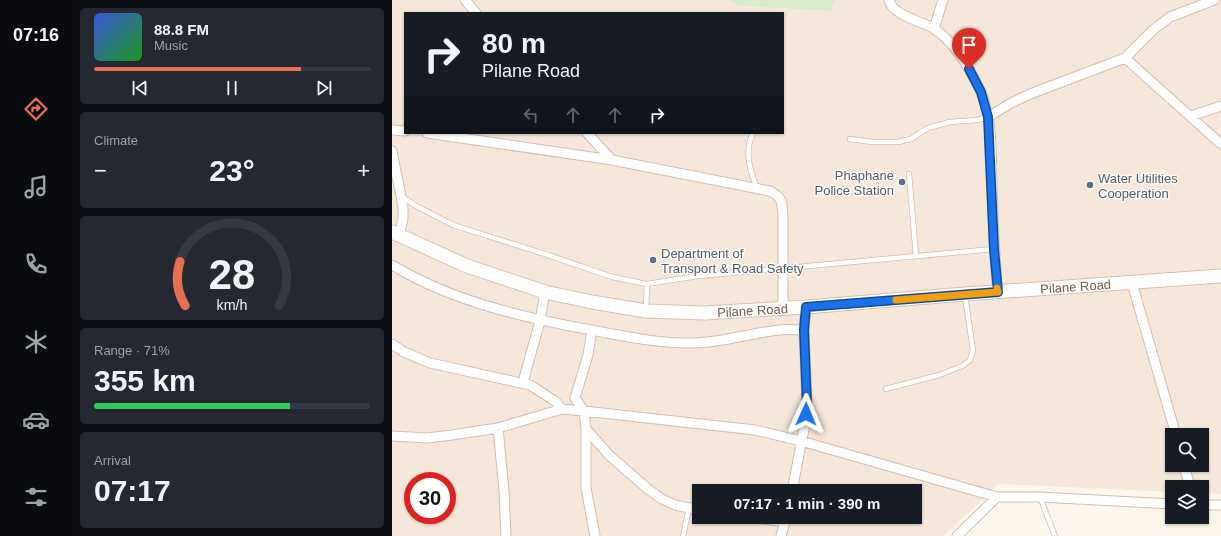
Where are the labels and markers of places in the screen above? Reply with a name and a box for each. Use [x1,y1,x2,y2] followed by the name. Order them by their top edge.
[952,28,986,69] pin
[815,168,894,198] place label: Phaphane Police Station
[1098,171,1178,201] place label: Water Utilities Cooperation
[897,177,907,187] marker: Phaphane Police Station
[1085,180,1095,190] marker: Water Utilities Cooperation
[661,246,804,276] place label: Department of Transport & Road Safety
[648,255,658,265] marker: Department of Transport & Road Safety

